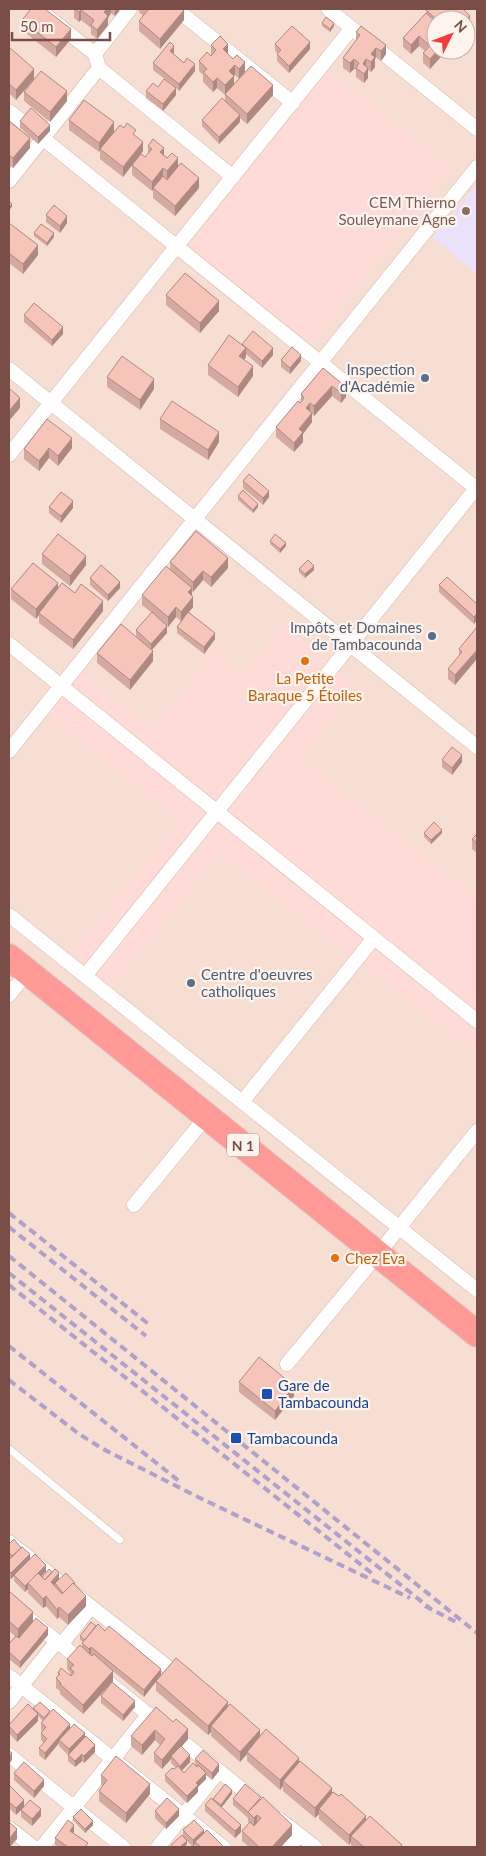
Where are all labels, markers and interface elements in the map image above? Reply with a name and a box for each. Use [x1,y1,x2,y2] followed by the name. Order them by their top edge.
[12,10,110,42] scale bar
[426,10,476,60] north arrow
[451,16,471,36] text: N
[20,17,54,35] text: 50 m
[338,193,456,228] place label: CEM Thierno Souleymane Agne
[460,205,472,217] marker: CEM Thierno Souleymane Agne
[340,360,415,395] place label: Inspection d'Académie
[419,372,431,384] marker: Inspection d'Académie
[290,618,422,653] place label: Impôts et Domaines de Tambacounda
[426,630,438,642] marker: Impôts et Domaines de Tambacounda
[299,655,311,667] marker: La Petite Baraque 5 Étoiles
[248,669,362,704] place label: La Petite Baraque 5 Étoiles
[201,965,313,1000] place label: Centre d'oeuvres catholiques
[185,977,197,989] marker: Centre d'oeuvres catholiques
[227,1134,259,1156] road number: N 1
[345,1249,405,1267] place label: Chez Eva
[329,1252,341,1264] marker: Chez Eva
[278,1376,369,1411] place label: Gare de Tambacounda
[260,1387,274,1401] marker: Gare de Tambacounda
[247,1429,338,1447] place label: Tambacounda
[229,1431,243,1445] marker: Tambacounda

